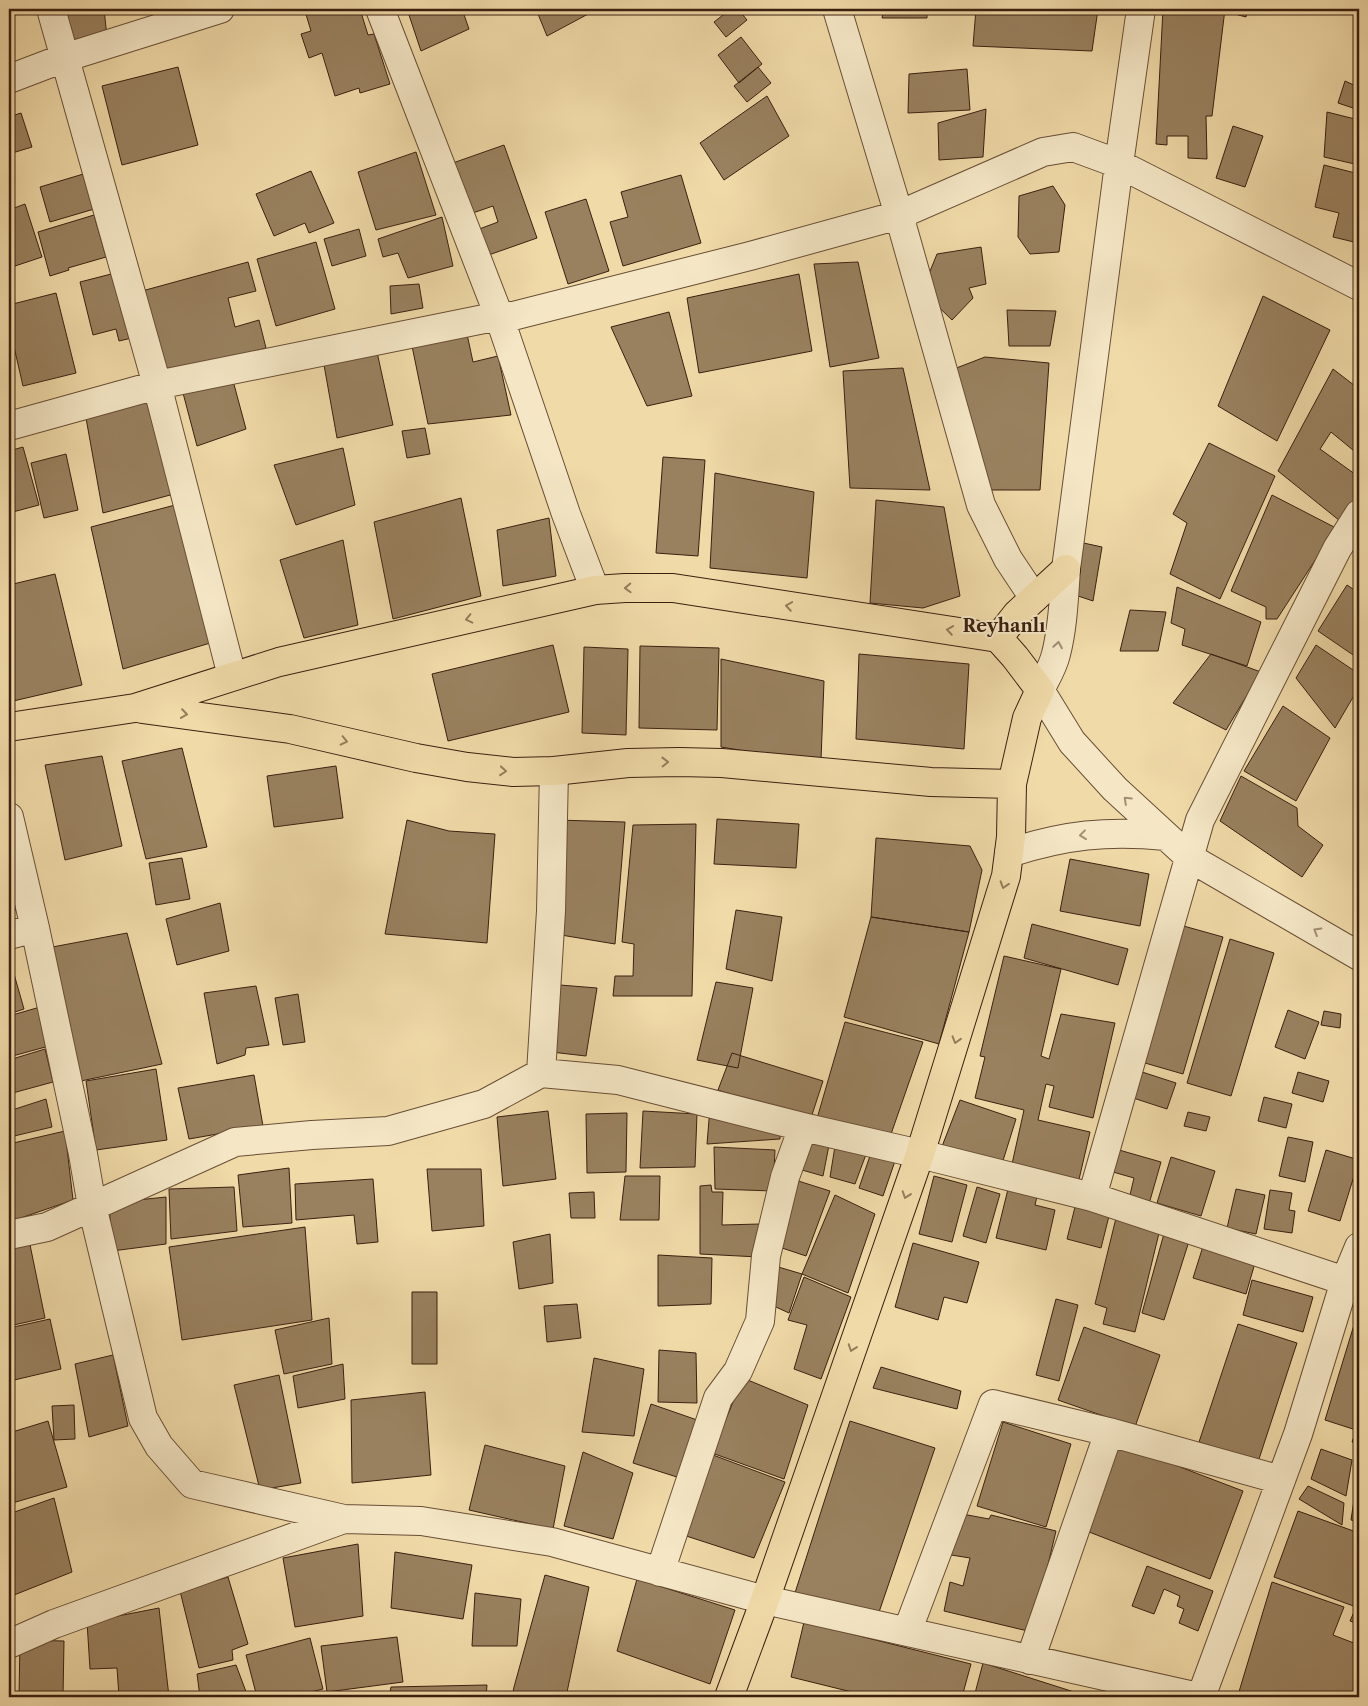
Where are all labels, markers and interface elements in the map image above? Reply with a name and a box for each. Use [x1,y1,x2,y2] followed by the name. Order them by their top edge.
[624,582,632,593] one-way arrow
[785,601,793,612] one-way arrow
[464,613,473,623] one-way arrow
[962,615,1046,637] district label: Reyhanlı
[945,626,954,636] one-way arrow
[1052,640,1062,649] one-way arrow
[180,708,188,719] one-way arrow
[339,735,348,746] one-way arrow
[662,757,670,767] one-way arrow
[500,765,508,776] one-way arrow
[1123,797,1132,806] one-way arrow
[1079,829,1087,840] one-way arrow
[999,880,1009,888] one-way arrow
[1314,927,1323,937] one-way arrow
[951,1035,961,1044] one-way arrow
[902,1190,912,1198] one-way arrow
[848,1343,858,1352] one-way arrow

